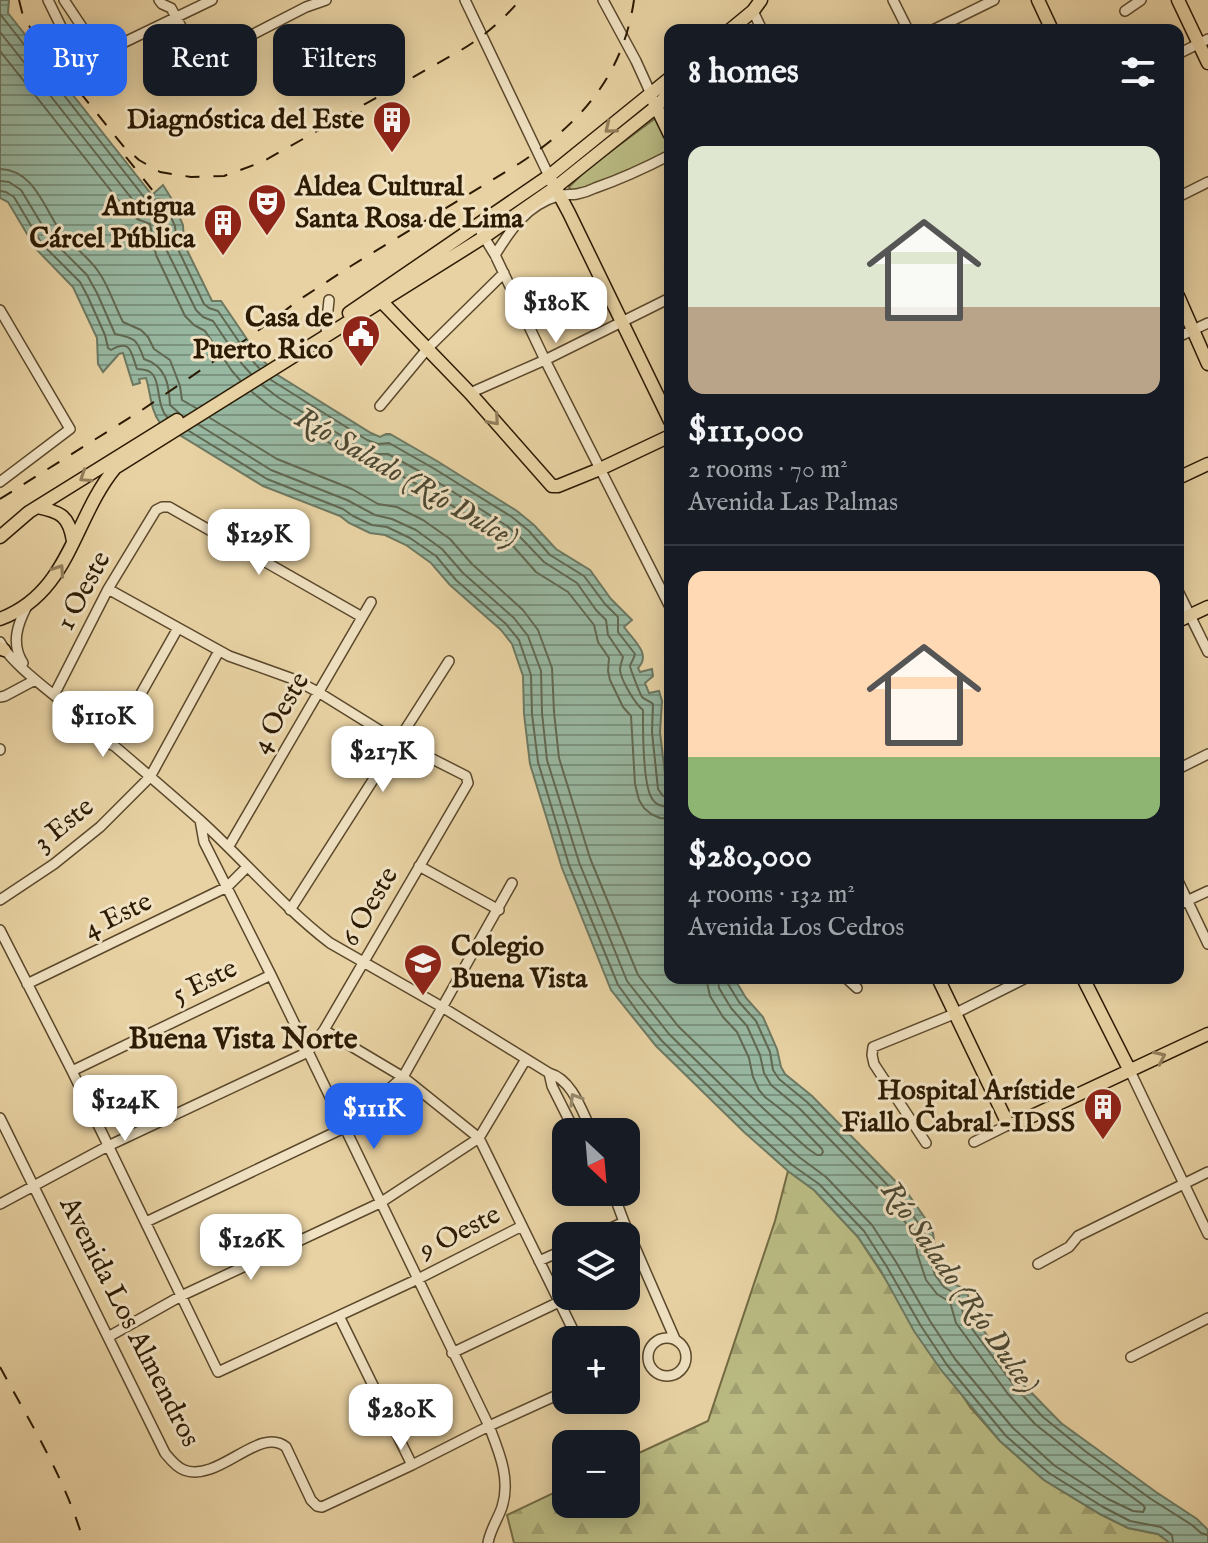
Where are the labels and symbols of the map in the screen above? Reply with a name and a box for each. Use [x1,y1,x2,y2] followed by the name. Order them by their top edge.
[371,99,413,154] building icon: Diagnóstica del Este
[126,103,364,138] place label: Diagnóstica del Este
[604,118,619,132] one-way arrow
[294,170,524,237] place label: Aldea Cultural Santa Rosa de Lima
[246,182,288,237] theatre icon: Aldea Cultural Santa Rosa de Lima
[29,190,196,257] place label: Antigua Cárcel Pública
[202,202,244,257] building icon: Antigua Cárcel Pública
[500,277,612,345] pin: $180K
[193,301,333,368] place label: Casa de Puerto Rico
[340,313,382,368] public building icon: Casa de Puerto Rico
[288,400,524,558] water label: Río Salado (Río Dulce)
[484,410,498,425] one-way arrow
[79,467,93,482] one-way arrow
[203,509,315,577] pin: $129K
[49,545,119,637] street label: 1 Oeste
[49,564,64,578] one-way arrow
[244,666,318,760] street label: 4 Oeste
[47,691,159,759] pin: $110K
[327,726,439,794] pin: $217K
[26,790,102,860] street label: 3 Este
[333,861,407,953] street label: 6 Oeste
[78,885,158,947] street label: 4 Este
[451,930,588,997] place label: Colegio Buena Vista
[402,942,444,997] school or university icon: Colegio Buena Vista
[167,951,243,1013] street label: 5 Este
[129,1021,358,1059] district label: Buena Vista Norte
[1151,1051,1166,1067] one-way arrow
[842,1074,1075,1141] place label: Hospital Arístide Fiallo Cabral -IDSS
[69,1075,181,1143] pin: $124K
[318,1083,430,1151] pin: $111K
[1082,1086,1124,1141] building icon: Hospital Arístide Fiallo Cabral -IDSS
[570,1093,585,1107] one-way arrow
[552,1118,640,1206] north arrow
[871,1174,1047,1402] water label: Río Salado (Río Dulce)
[50,1190,207,1453] street label: Avenida Los Almendros
[413,1198,507,1269] street label: 9 Oeste
[195,1214,307,1282] pin: $126K
[345,1384,457,1452] pin: $280K

